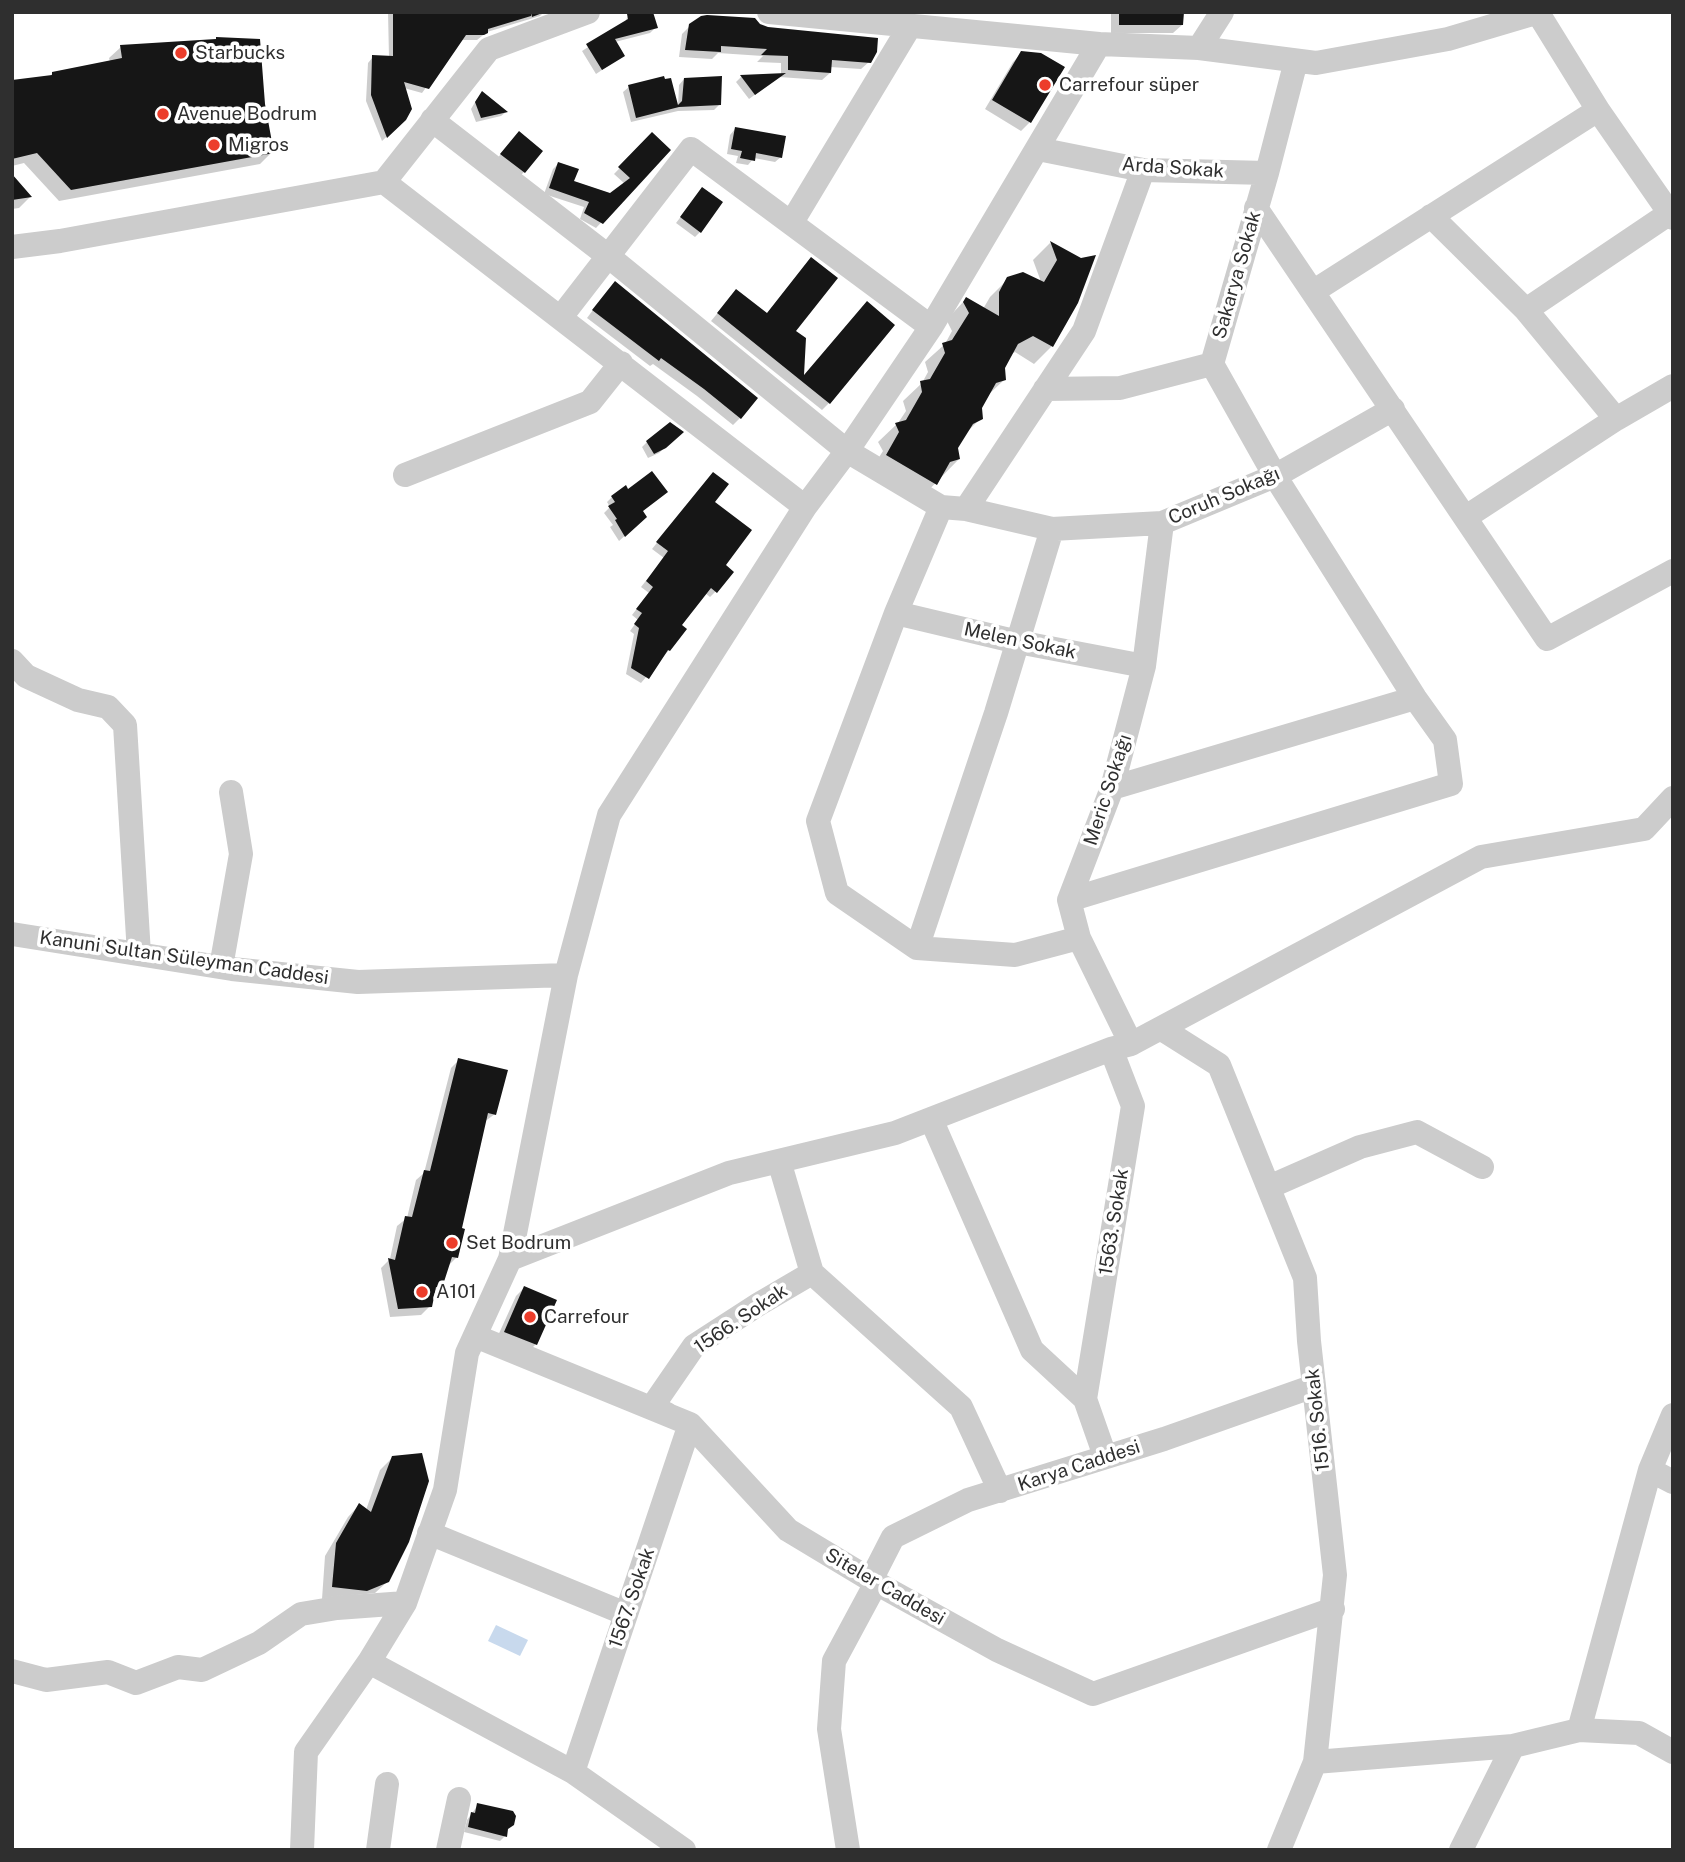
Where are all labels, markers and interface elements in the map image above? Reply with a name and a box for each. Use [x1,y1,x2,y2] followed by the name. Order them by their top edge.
[195,42,285,64] place label: Starbucks
[173,45,189,61] marker: Starbucks
[1059,74,1199,96] place label: Carrefour süper
[1037,77,1053,93] marker: Carrefour süper
[177,103,317,125] place label: Avenue Bodrum
[155,106,171,122] marker: Avenue Bodrum
[228,134,289,156] place label: Migros
[206,137,222,153] marker: Migros
[1121,153,1225,183] street label: Arda Sokak
[1208,208,1266,342] street label: Sakarya Sokak
[1165,462,1283,530] street label: Coruh Sokağı
[962,618,1078,664] street label: Melen Sokak
[1079,732,1137,848] street label: Meric Sokağı
[38,926,330,990] street label: Kanuni Sultan Süleyman Caddesi
[1094,1167,1134,1277] street label: 1563. Sokak
[466,1232,571,1254] place label: Set Bodrum
[444,1235,460,1251] marker: Set Bodrum
[690,1280,792,1358] street label: 1566. Sokak
[436,1281,477,1303] place label: A101
[414,1284,430,1300] marker: A101
[544,1306,629,1328] place label: Carrefour
[522,1309,538,1325] marker: Carrefour
[1301,1367,1335,1473] street label: 1516. Sokak
[1015,1436,1143,1496] street label: Karya Caddesi
[821,1543,949,1631] street label: Siteler Caddesi
[604,1545,660,1651] street label: 1567. Sokak

